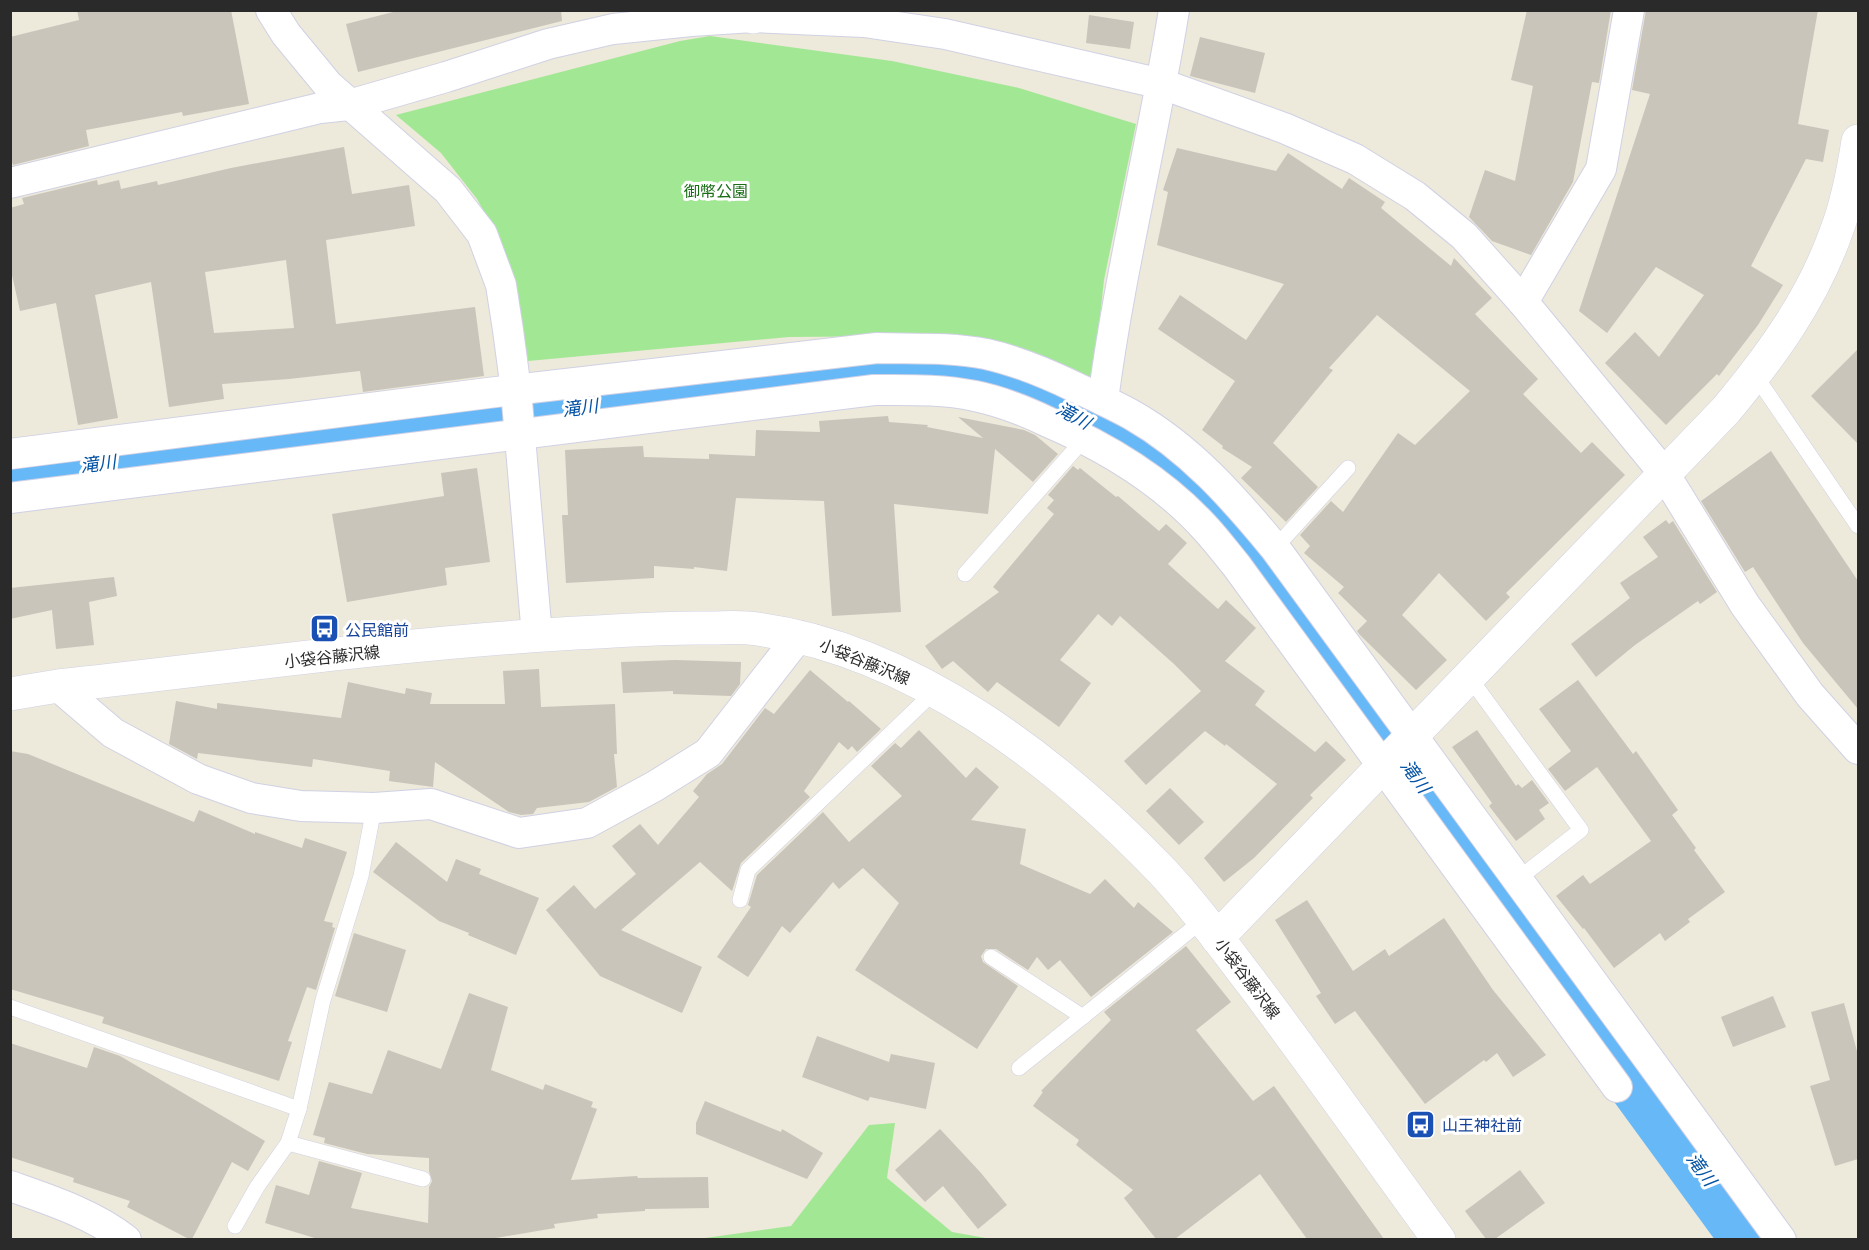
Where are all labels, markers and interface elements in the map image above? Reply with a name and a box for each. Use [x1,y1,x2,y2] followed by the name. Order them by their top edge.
[684,181,748,200] park label: 御幣公園
[561,394,601,420] water label: 滝川
[1053,397,1097,434] water label: 滝川
[79,450,119,476] water label: 滝川
[308,613,340,645] bus stop icon: 公民館前
[345,620,409,639] place label: 公民館前
[817,634,913,688] street label: 小袋谷藤沢線
[283,642,381,670] street label: 小袋谷藤沢線
[1397,755,1437,799] water label: 滝川
[1212,934,1284,1022] street label: 小袋谷藤沢線
[1405,1108,1437,1140] bus stop icon: 山王神社前
[1442,1115,1522,1134] place label: 山王神社前
[1683,1148,1723,1192] water label: 滝川

